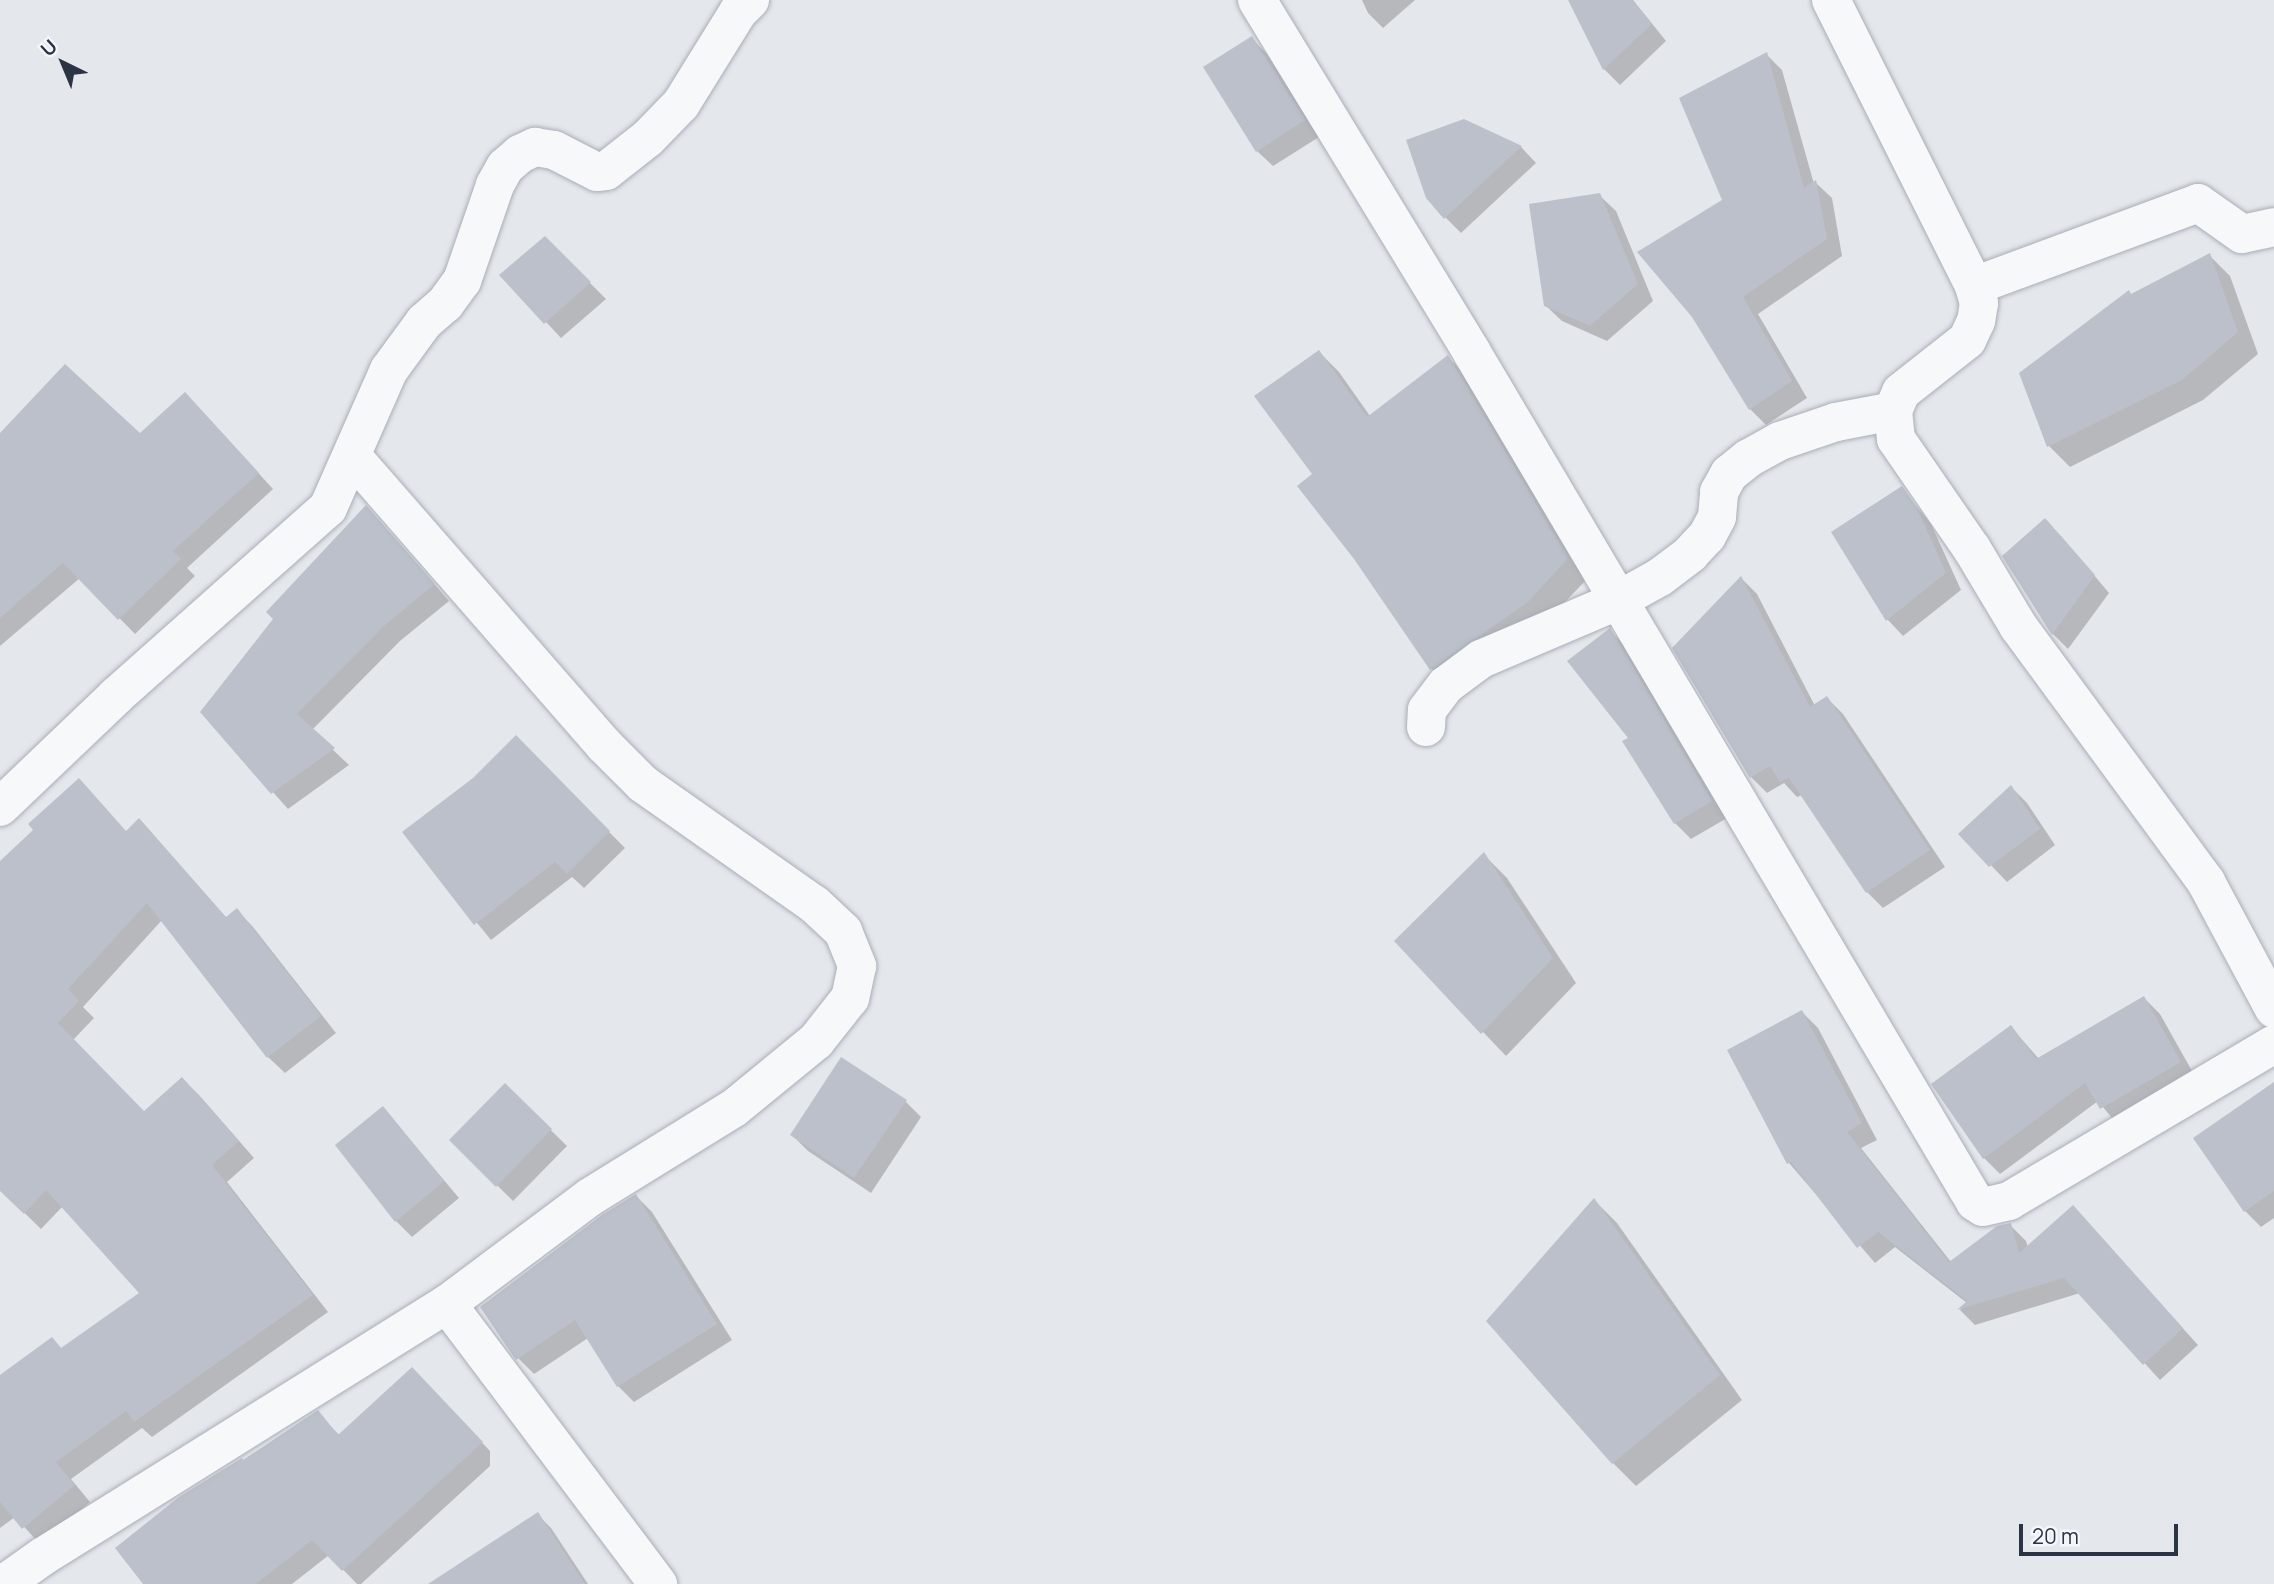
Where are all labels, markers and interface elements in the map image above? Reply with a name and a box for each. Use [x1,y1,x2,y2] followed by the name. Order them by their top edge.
[28,28,98,98] north arrow
[35,33,63,62] text: U
[2022,1510,2181,1554] scale bar
[2032,1522,2079,1550] text: 20 m

